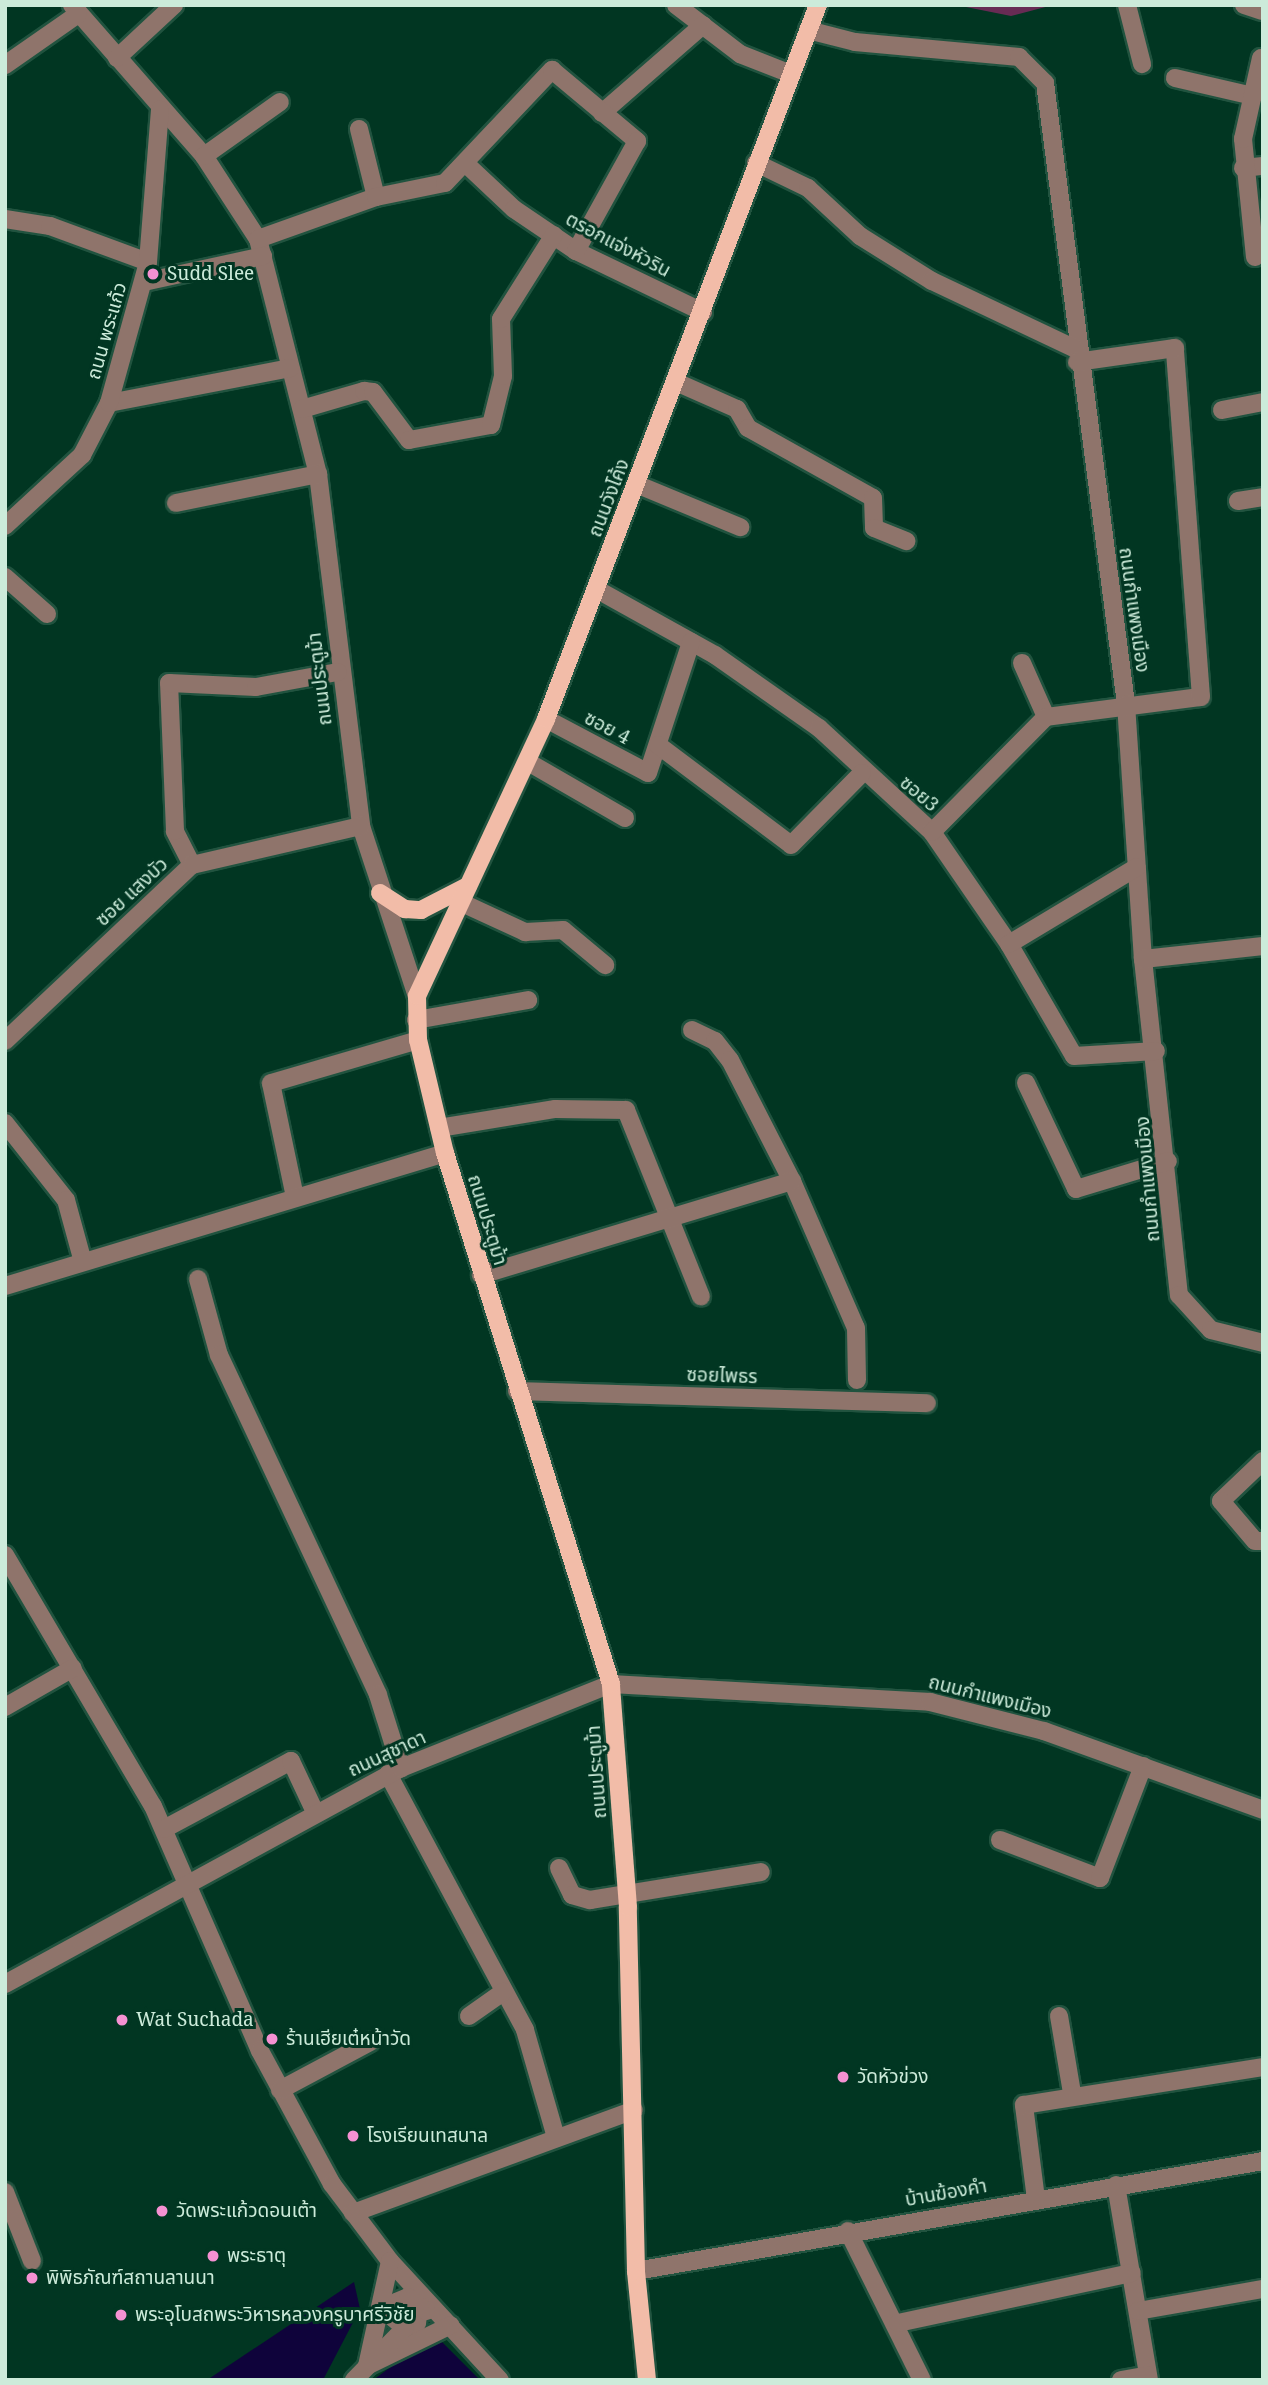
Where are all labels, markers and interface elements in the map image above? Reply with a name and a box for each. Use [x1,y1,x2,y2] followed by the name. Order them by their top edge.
[562,208,674,282] street label: ตรอกแจ่งหัวริน
[167,263,254,285] place label: Sudd Slee
[145,266,161,282] marker: Sudd Slee
[82,280,132,382] street label: ถนน พระแก้ว
[584,456,634,540] street label: ถนนวังโค้ง
[1114,546,1154,674] street label: ถนนกำแพงเมือง
[303,631,337,727] street label: ถนนประตูม้า
[580,707,634,749] street label: ซอย 4
[895,771,943,817] street label: ซอย3
[91,853,173,931] street label: ซอย แสงบัว
[1131,1115,1165,1243] street label: ถนนกำแพงเมือง
[462,1172,512,1268] street label: ถนนประตูม้า
[686,1363,758,1389] street label: ซอยไพธร
[926,1671,1054,1723] street label: ถนนกำแพงเมือง
[582,1725,612,1819] street label: ถนนประตูม้า
[344,1726,430,1782] street label: ถนนสุชาดา
[136,2009,254,2031] place label: Wat Suchada
[114,2012,130,2028] marker: Wat Suchada
[286,2028,411,2050] place label: ร้านเฮียเต๋หน้าวัด
[264,2031,280,2047] marker: ร้านเฮียเต๋หน้าวัด
[857,2066,928,2088] place label: วัดหัวข่วง
[835,2069,851,2085] marker: วัดหัวข่วง
[367,2125,488,2147] place label: โรงเรียนเทสนาล
[345,2128,361,2144] marker: โรงเรียนเทสนาล
[903,2175,989,2211] street label: บ้านฆ้องคำ
[176,2200,317,2222] place label: วัดพระแก้วดอนเต้า
[154,2203,170,2219] marker: วัดพระแก้วดอนเต้า
[227,2245,286,2267] place label: พระธาตุ
[205,2248,221,2264] marker: พระธาตุ
[46,2267,215,2289] place label: พิพิธภัณฑ์สถานลานนา
[24,2270,40,2286] marker: พิพิธภัณฑ์สถานลานนา
[135,2304,415,2326] place label: พระอุโบสถพระวิหารหลวงครูบาศรีวิชัย
[113,2307,129,2323] marker: พระอุโบสถพระวิหารหลวงครูบาศรีวิชัย

